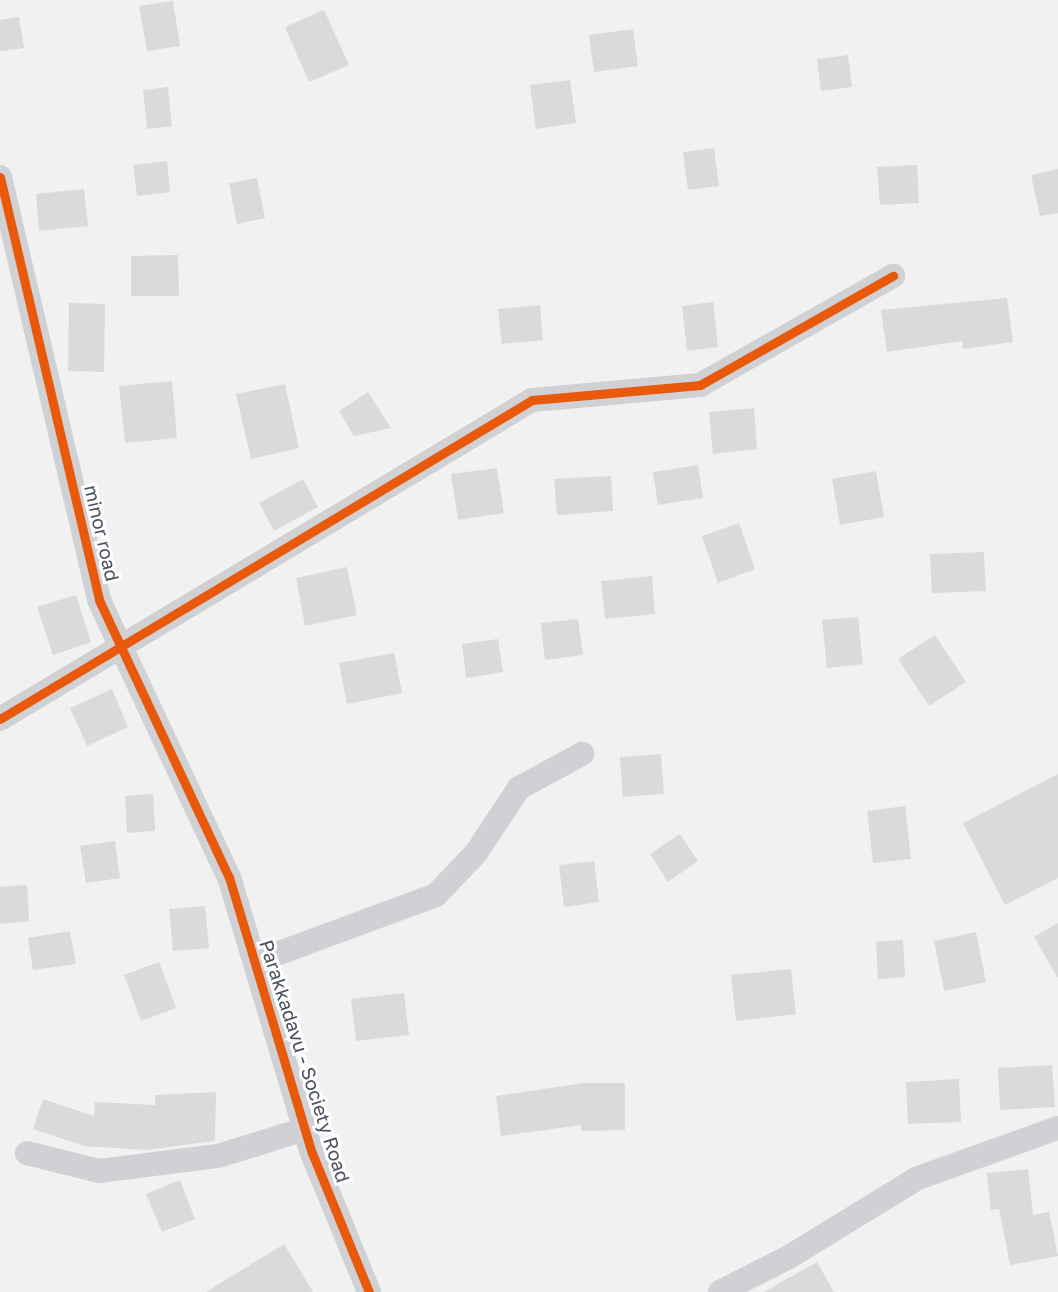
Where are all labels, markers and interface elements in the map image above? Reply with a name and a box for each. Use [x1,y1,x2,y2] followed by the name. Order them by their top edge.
[80,483,124,583] street label: minor road
[255,937,355,1185] street label: Parakkadavu - Society Road

